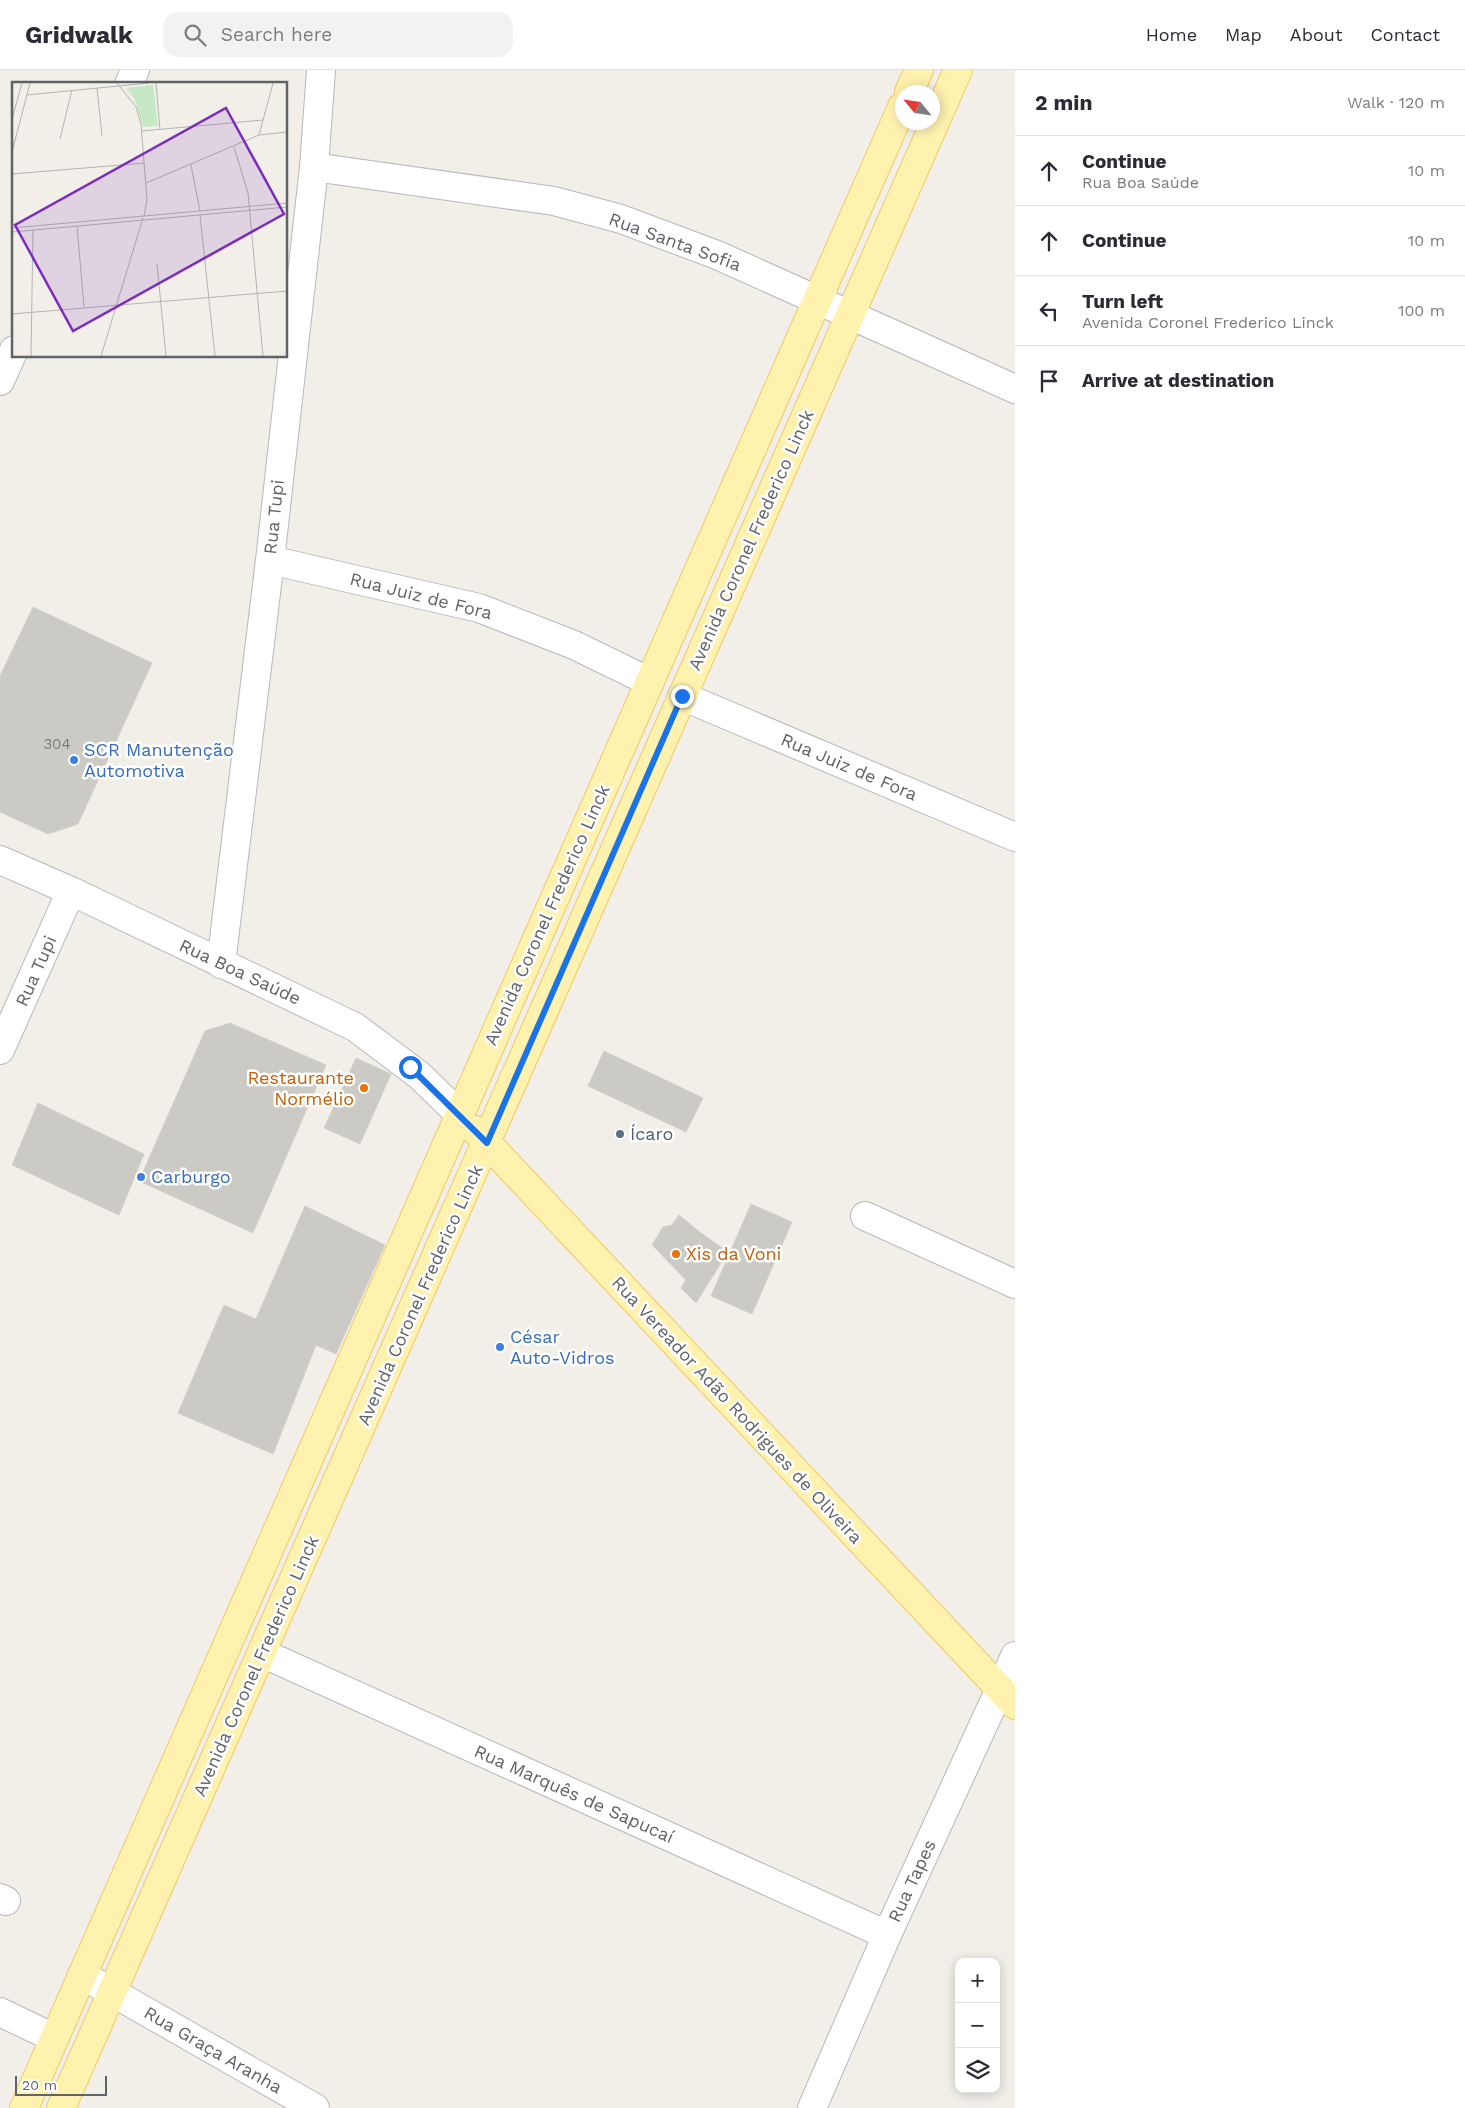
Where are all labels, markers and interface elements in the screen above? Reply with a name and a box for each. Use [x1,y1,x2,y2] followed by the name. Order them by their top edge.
[163,12,513,57] search box
[25,21,133,49] text: Gridwalk
[181,21,209,49] icon: search
[221,23,332,46] text: Search here
[1146,24,1197,45] text: Home
[1225,24,1262,45] text: Map
[1290,24,1342,45] text: About
[1370,24,1440,45] text: Contact
[12,82,288,358] inset map
[895,85,940,130] north arrow
[1035,90,1092,115] text: 2 min
[1347,93,1445,112] text: Walk · 120 m
[1082,150,1166,173] text: Continue
[1035,157,1063,185] icon: ahead
[1408,161,1445,180] text: 10 m
[1082,173,1199,192] text: Rua Boa Saúde
[606,208,744,275] street label: Rua Santa Sofia
[1035,227,1063,255] icon: ahead
[1082,229,1166,252] text: Continue
[1408,231,1445,250] text: 10 m
[1082,290,1163,313] text: Turn left
[1035,297,1063,325] icon: left
[1398,301,1445,320] text: 100 m
[1082,313,1334,332] text: Avenida Coronel Frederico Linck
[1035,367,1063,395] icon: arrive
[1082,369,1274,392] text: Arrive at destination
[683,406,818,673] street label: Avenida Coronel Frederico Linck
[259,478,288,555] street label: Rua Tupi
[348,568,494,623] street label: Rua Juiz de Fora
[671,685,694,708] route end
[778,728,920,805] street label: Rua Juiz de Fora
[43,735,71,753] house number: 304
[84,739,234,781] place label: SCR Manutenção Automotiva
[68,754,80,766] marker: SCR Manutenção Automotiva
[479,781,614,1048] street label: Avenida Coronel Frederico Linck
[11,932,60,1009] street label: Rua Tupi
[176,934,304,1009] street label: Rua Boa Saúde
[399,1056,422,1079] route start
[247,1067,354,1109] place label: Restaurante Normélio
[358,1082,370,1094] marker: Restaurante Normélio
[630,1123,673,1144] place label: Ícaro
[614,1128,626,1140] marker: Ícaro
[352,1161,487,1428] street label: Avenida Coronel Frederico Linck
[151,1166,231,1187] place label: Carburgo
[135,1171,147,1183] marker: Carburgo
[686,1243,781,1264] place label: Xis da Voni
[670,1248,682,1260] marker: Xis da Voni
[608,1272,867,1548] street label: Rua Vereador Adão Rodrigues de Oliveira
[510,1326,614,1368] place label: César Auto-Vidros
[494,1341,506,1353] marker: César Auto-Vidros
[188,1532,323,1799] street label: Avenida Coronel Frederico Linck
[471,1740,678,1847] street label: Rua Marquês de Sapucaí
[883,1836,940,1925] street label: Rua Tapes
[955,1958,1000,2093] map controls
[955,1958,1000,2003] button: +
[140,2001,286,2098] street label: Rua Graça Aranha
[955,2003,1000,2048] button: −
[955,2048,1000,2093] button: layers
[15,2073,108,2096] scale bar
[22,2077,57,2093] text: 20 m

